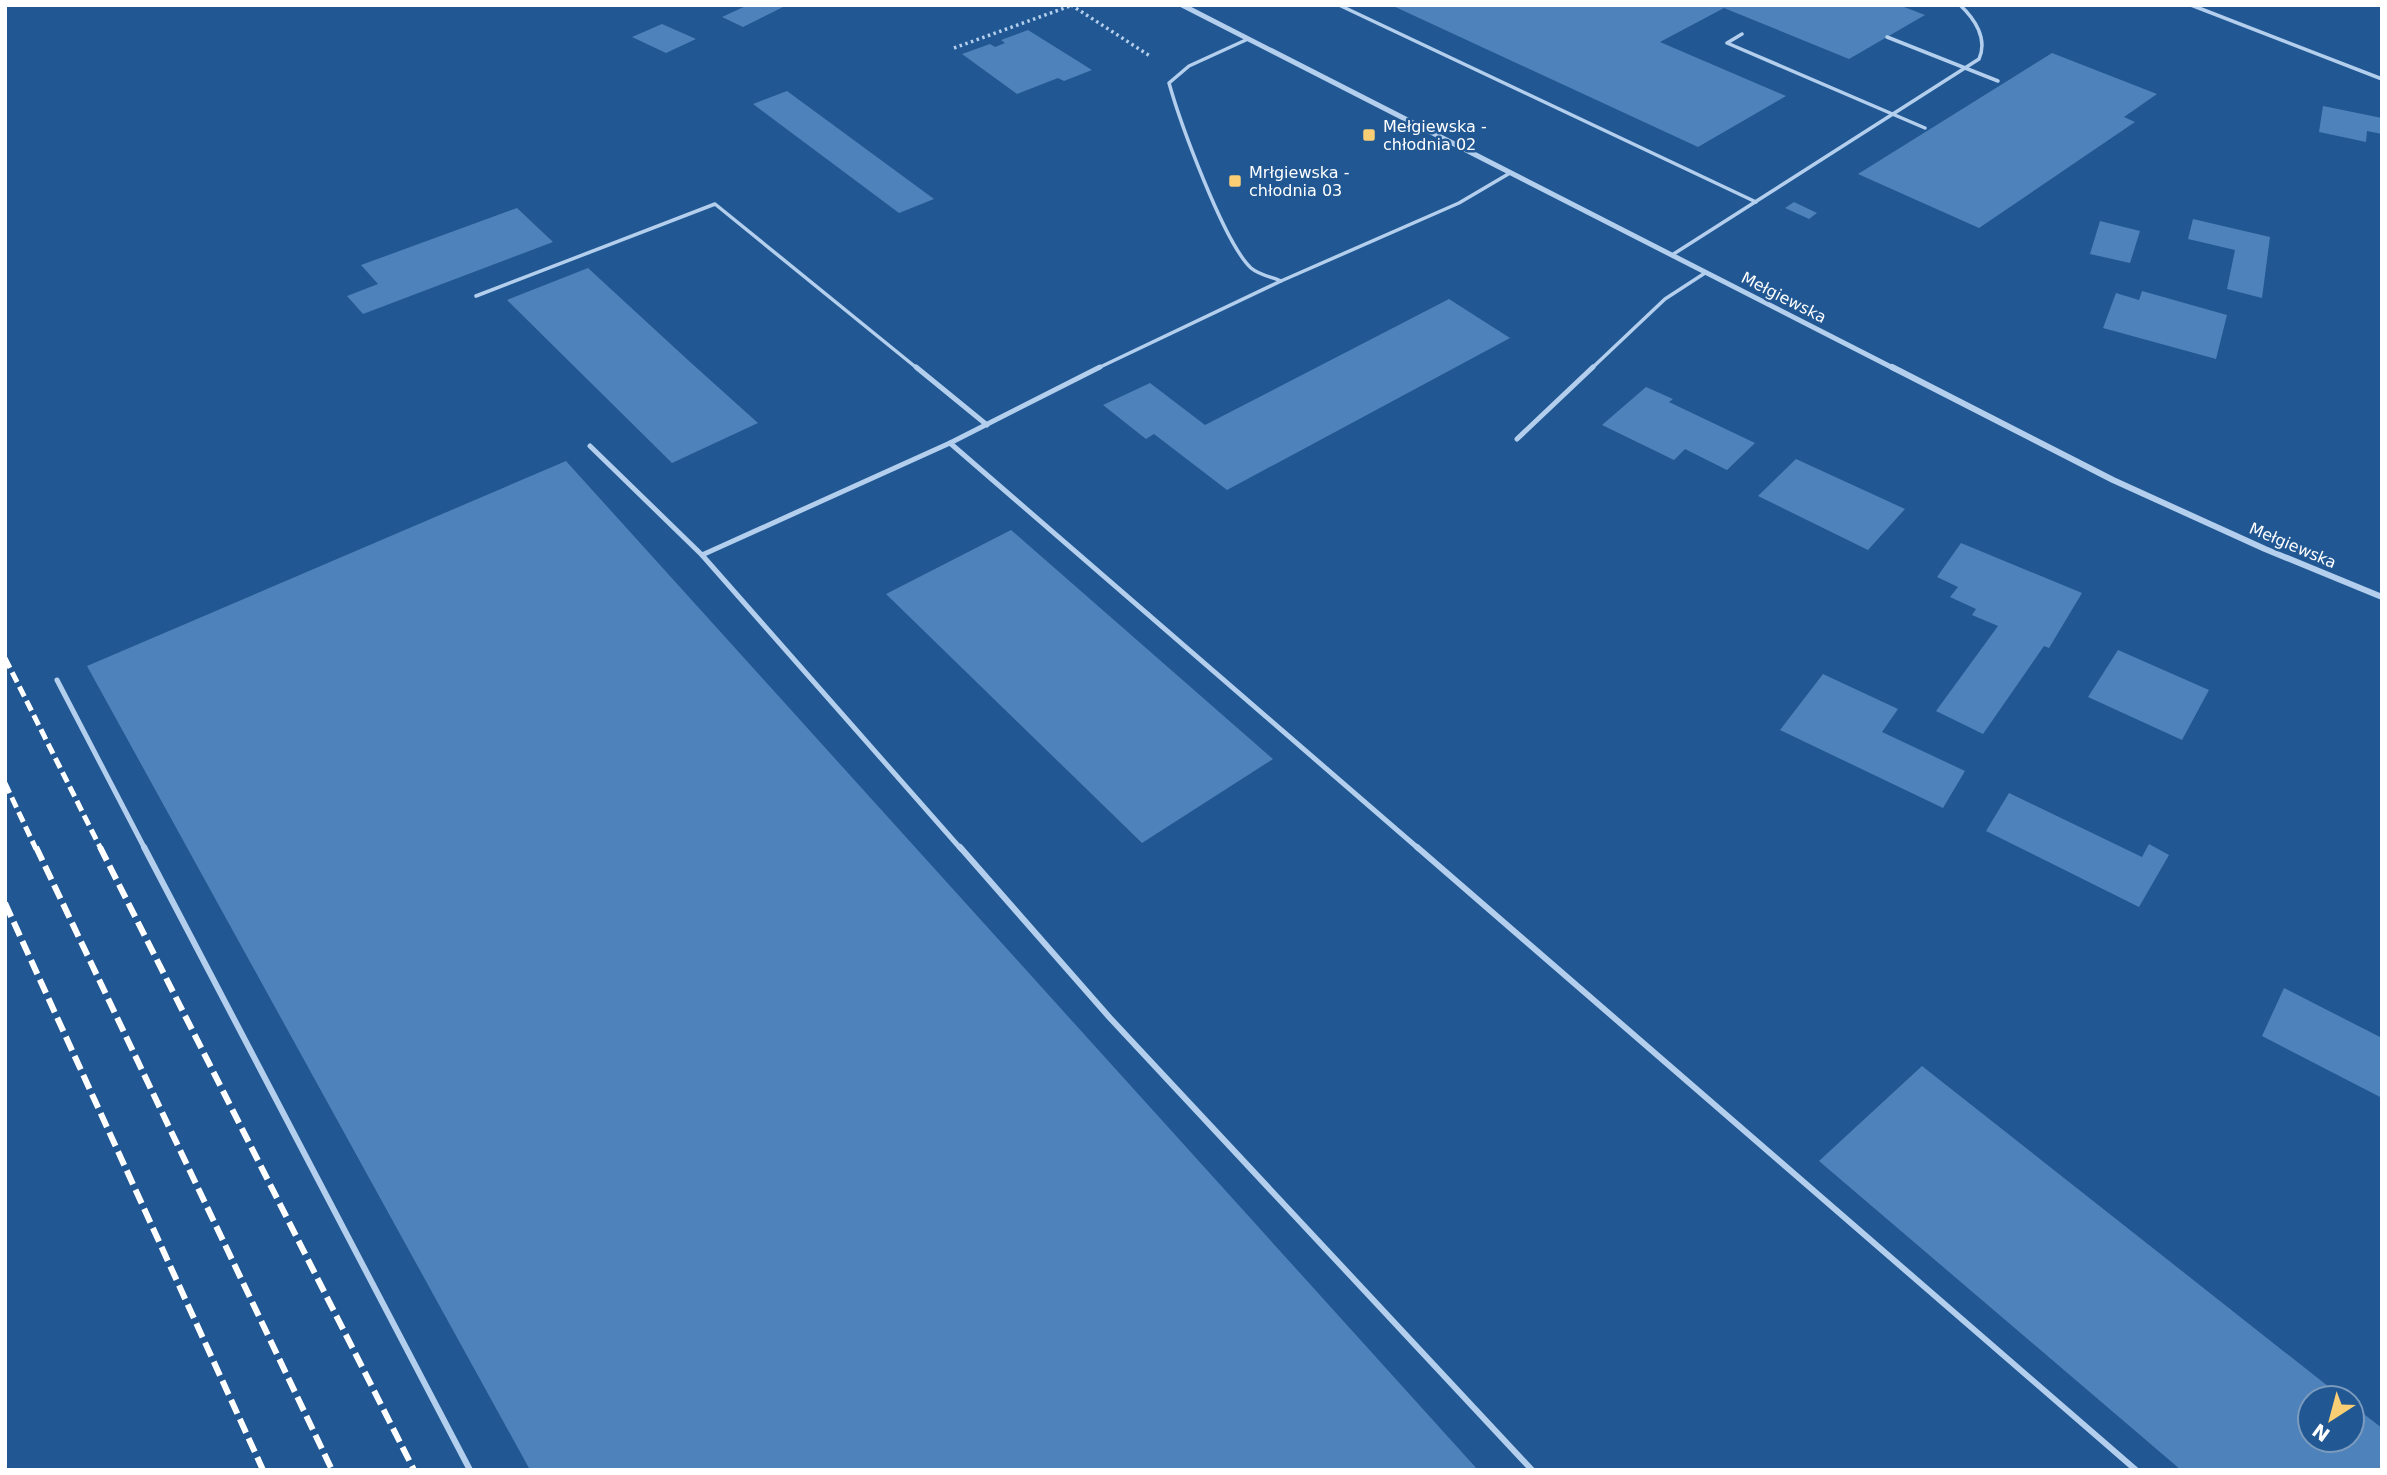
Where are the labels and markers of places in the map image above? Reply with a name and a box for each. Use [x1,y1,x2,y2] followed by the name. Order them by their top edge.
[1383,117,1487,154] place label: Mełgiewska - chłodnia 02
[1361,127,1377,143] marker: Mełgiewska - chłodnia 02
[1249,163,1349,200] place label: Mrłgiewska - chłodnia 03
[1227,173,1243,189] marker: Mrłgiewska - chłodnia 03

